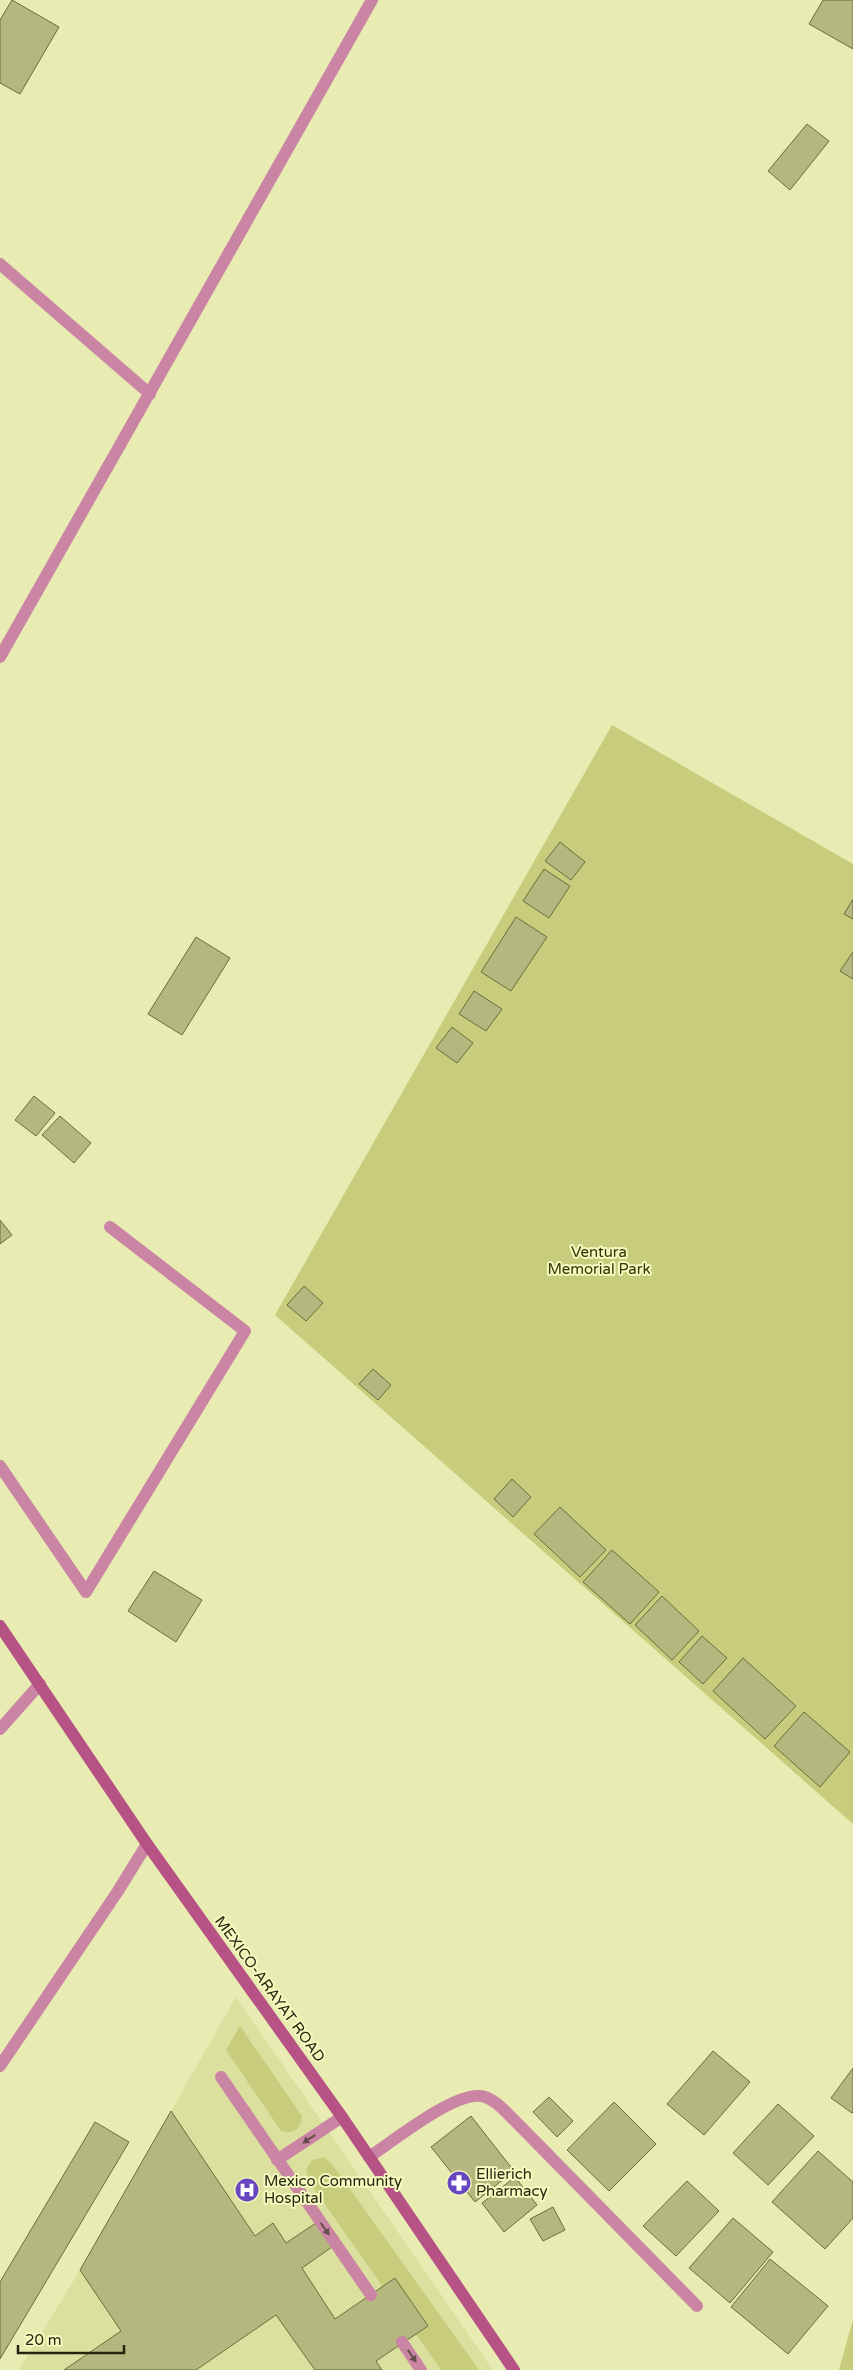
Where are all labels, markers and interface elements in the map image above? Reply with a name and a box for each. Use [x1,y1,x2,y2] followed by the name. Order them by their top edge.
[547,1243,651,1278] park label: Ventura Memorial Park
[211,1913,329,2065] street label: MEXICO-ARAYAT ROAD
[303,2134,316,2143] one-way arrow
[476,2165,548,2200] place label: Ellierich Pharmacy
[446,2170,472,2196] pharmacy icon: Ellierich Pharmacy
[264,2172,402,2207] place label: Mexico Community Hospital
[234,2177,260,2203] hospital icon: Mexico Community Hospital
[320,2222,330,2236] one-way arrow
[18,2322,124,2354] scale bar
[25,2331,62,2349] text: 20 m
[407,2349,417,2363] one-way arrow

